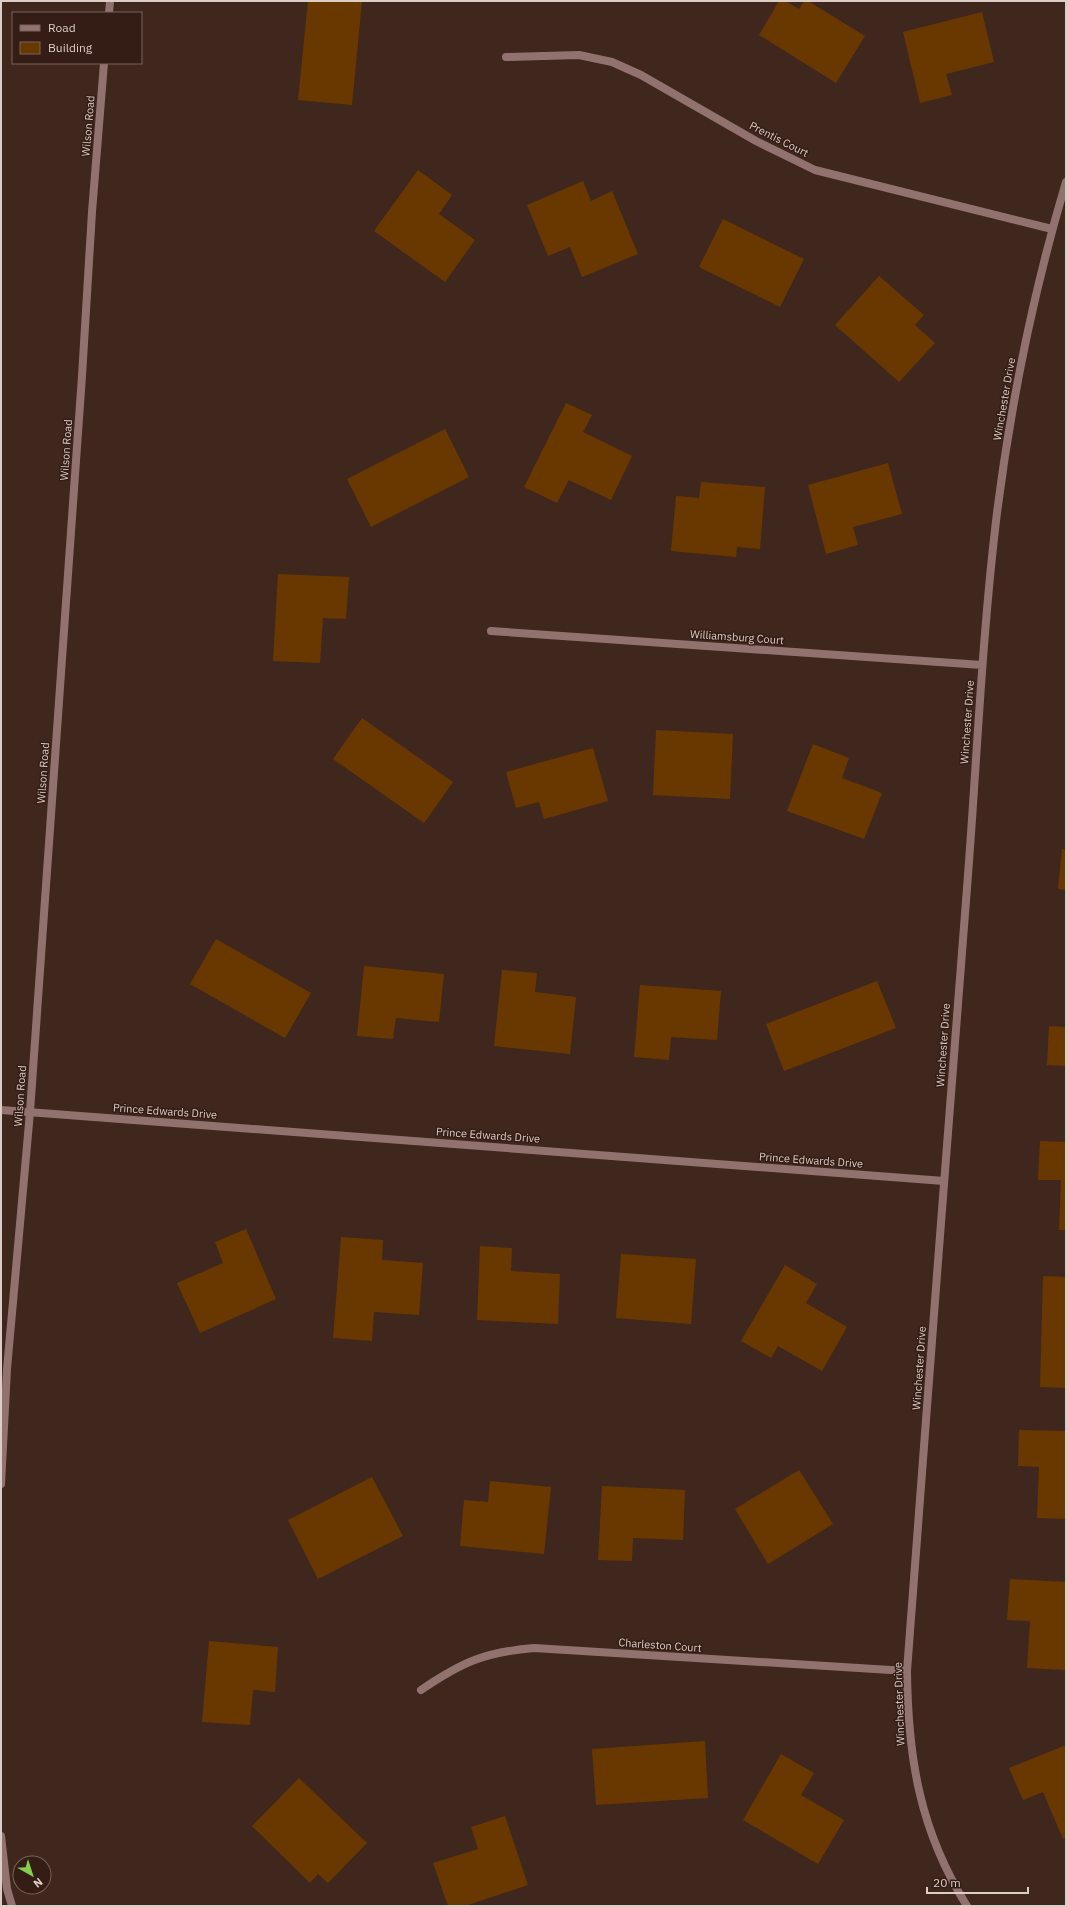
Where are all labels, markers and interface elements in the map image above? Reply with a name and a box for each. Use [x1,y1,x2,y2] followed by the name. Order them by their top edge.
[12,12,142,64] legend
[48,20,76,35] text: Road
[48,40,93,55] text: Building
[78,95,98,157] street label: Wilson Road
[747,118,811,160] street label: Prentis Court
[990,356,1018,442] street label: Winchester Drive
[57,419,75,481] street label: Wilson Road
[690,627,785,647] street label: Williamsburg Court
[957,680,977,764] street label: Winchester Drive
[34,742,52,804] street label: Wilson Road
[933,1003,953,1087] street label: Winchester Drive
[11,1065,29,1127] street label: Wilson Road
[112,1100,218,1122] street label: Prince Edwards Drive
[435,1124,541,1146] street label: Prince Edwards Drive
[758,1149,864,1171] street label: Prince Edwards Drive
[909,1326,929,1410] street label: Winchester Drive
[618,1635,702,1655] street label: Charleston Court
[891,1662,907,1746] street label: Winchester Drive
[12,1855,52,1895] north arrow
[927,1869,1028,1895] scale bar
[31,1875,46,1891] text: N
[933,1875,961,1890] text: 20 m

